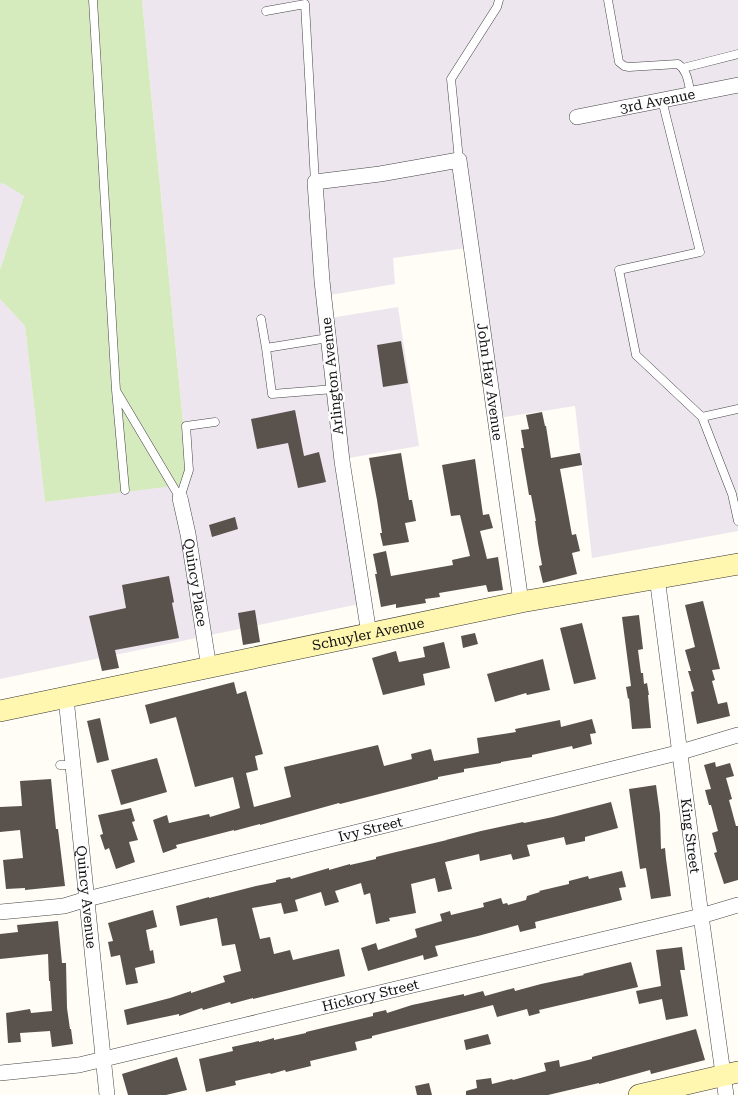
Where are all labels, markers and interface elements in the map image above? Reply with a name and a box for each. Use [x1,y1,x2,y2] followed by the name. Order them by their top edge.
[618,86,697,116] street label: 3rd Avenue
[318,316,346,435] street label: Arlington Avenue
[474,322,506,442] street label: John Hay Avenue
[181,537,210,628] street label: Quincy Place
[310,614,426,654] street label: Schuyler Avenue
[678,797,703,874] street label: King Street
[336,813,404,845] street label: Ivy Street
[73,845,100,949] street label: Quincy Avenue
[320,976,420,1015] street label: Hickory Street

